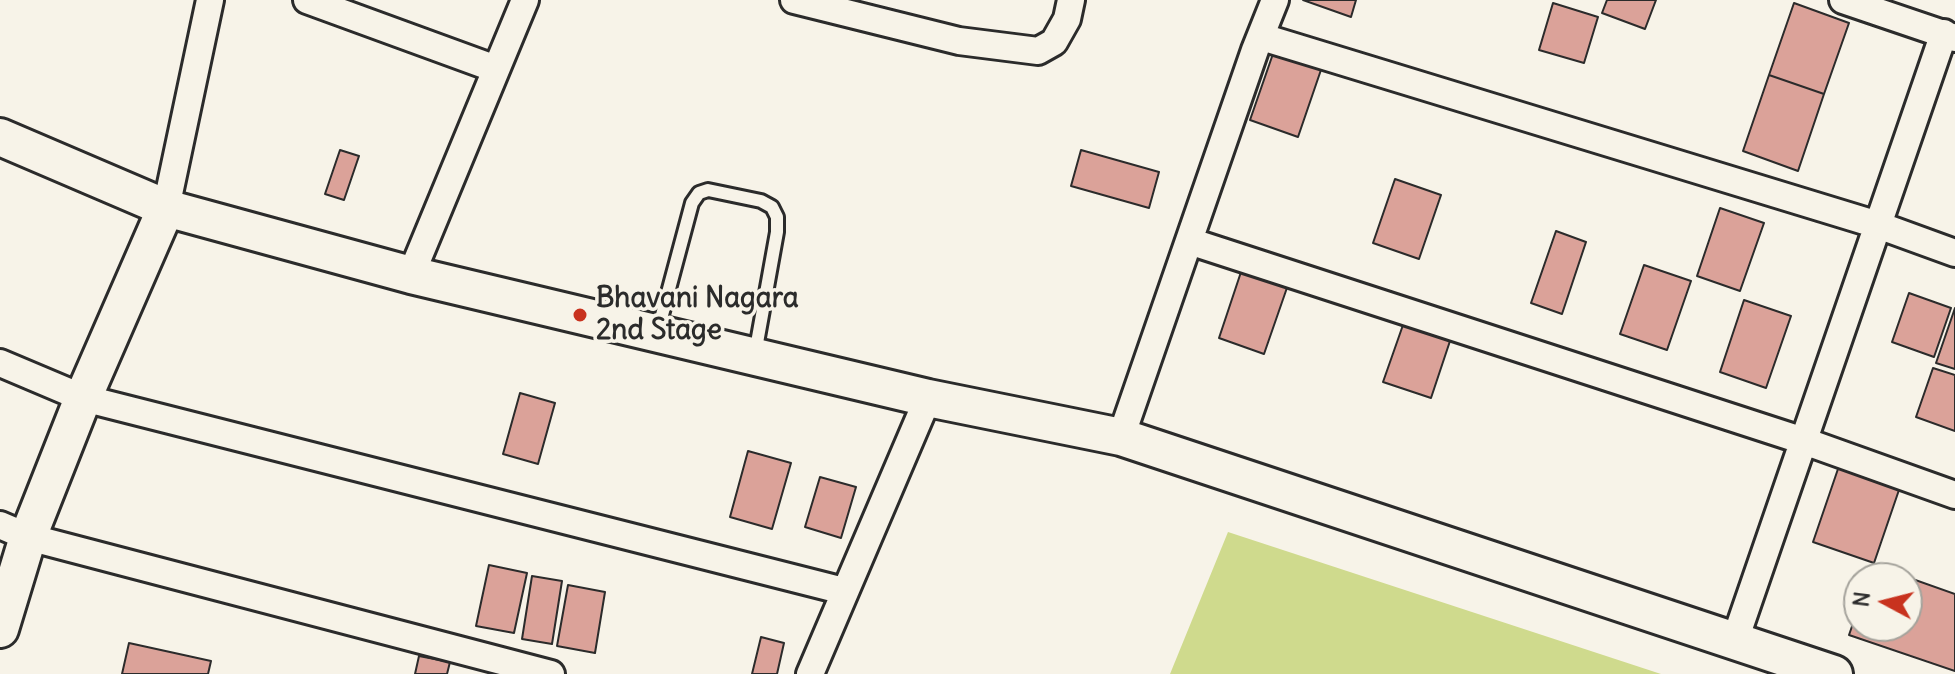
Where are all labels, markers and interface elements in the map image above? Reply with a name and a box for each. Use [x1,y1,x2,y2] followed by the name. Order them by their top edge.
[596,282,799,348] place label: Bhavani Nagara 2nd Stage
[571,306,589,324] marker: Bhavani Nagara 2nd Stage
[1843,562,1923,642] north arrow
[1846,590,1876,609] text: N

